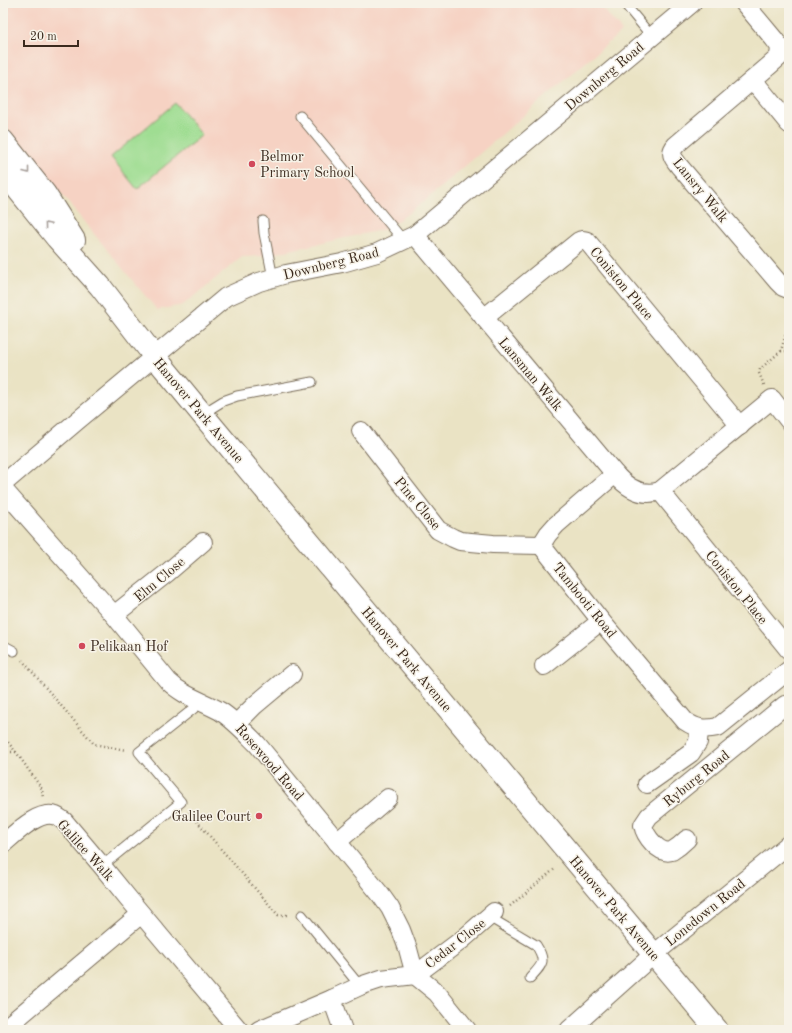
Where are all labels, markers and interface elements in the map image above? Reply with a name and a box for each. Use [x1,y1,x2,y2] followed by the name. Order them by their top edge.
[24,22,78,48] scale bar
[30,31,57,43] text: 20 m
[563,40,647,114] street label: Downberg Road
[260,150,354,180] place label: Belmor Primary School
[670,156,730,226] street label: Lansry Walk
[247,159,257,169] marker: Belmor Primary School
[23,167,30,174] one-way arrow
[44,222,51,229] one-way arrow
[282,245,381,283] street label: Downberg Road
[587,245,655,323] street label: Coniston Place
[496,335,565,414] street label: Lansman Walk
[150,356,246,466] street label: Hanover Park Avenue
[391,475,443,533] street label: Pine Close
[703,548,770,627] street label: Coniston Place
[132,555,188,605] street label: Elm Close
[550,560,619,641] street label: Tambooti Road
[358,605,454,715] street label: Hanover Park Avenue
[90,640,169,654] place label: Pelikaan Hof
[77,641,87,651] marker: Pelikaan Hof
[232,722,306,803] street label: Rosewood Road
[661,748,732,810] street label: Ryburg Road
[171,810,251,824] place label: Galilee Court
[254,811,264,821] marker: Galilee Court
[54,817,116,884] street label: Galilee Walk
[566,854,662,964] street label: Hanover Park Avenue
[663,877,748,949] street label: Lonedown Road
[423,916,488,972] street label: Cedar Close

